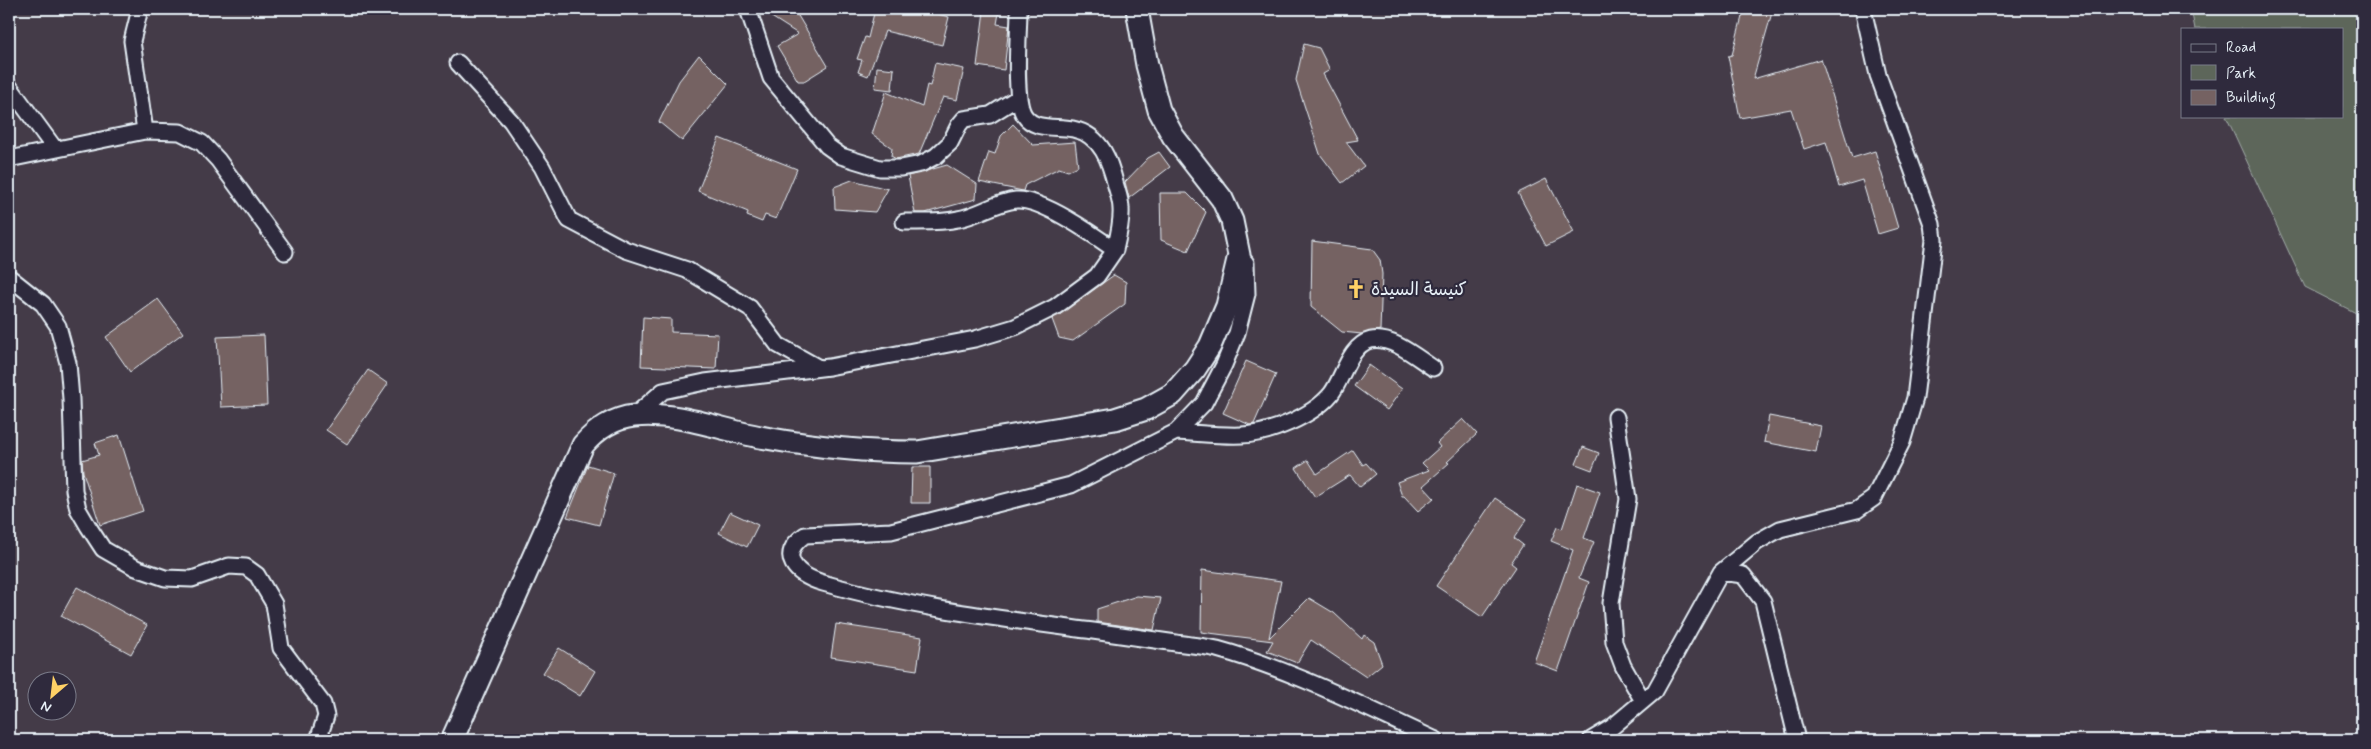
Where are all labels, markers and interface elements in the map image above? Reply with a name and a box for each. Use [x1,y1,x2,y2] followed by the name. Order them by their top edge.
[2181,28,2344,118] legend
[2226,38,2256,58] text: Road
[2226,64,2256,84] text: Park
[2226,88,2276,109] text: Building
[1345,278,1367,300] church icon: كنيسة السيدة
[1371,278,1467,302] place label: كنيسة السيدة
[28,672,78,722] north arrow
[38,696,55,717] text: N

